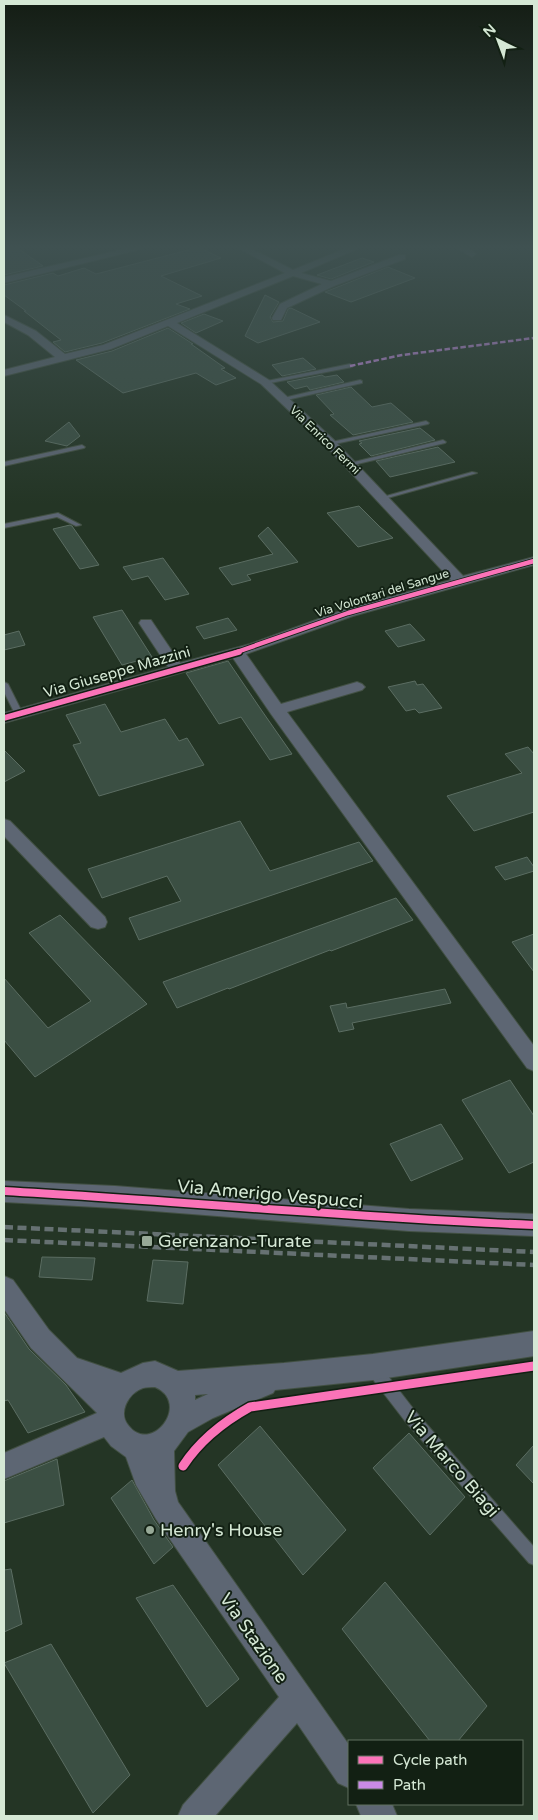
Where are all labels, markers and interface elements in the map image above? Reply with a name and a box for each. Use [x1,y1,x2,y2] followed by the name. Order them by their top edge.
[473,15,523,65] north arrow
[480,21,500,41] text: N
[287,403,363,477] street label: Via Enrico Fermi
[313,566,451,620] street label: Via Volontari del Sangue
[41,642,193,702] street label: Via Giuseppe Mazzini
[176,1175,364,1213] street label: Via Amerigo Vespucci
[158,1230,311,1252] place label: Gerenzano-Turate
[140,1234,154,1248] marker: Gerenzano-Turate
[400,1406,504,1522] street label: Via Marco Biagi
[160,1519,282,1541] place label: Henry's House
[144,1524,156,1536] marker: Henry's House
[215,1589,293,1687] street label: Via Stazione
[348,1740,523,1805] legend
[393,1751,467,1769] text: Cycle path
[393,1776,426,1794] text: Path

